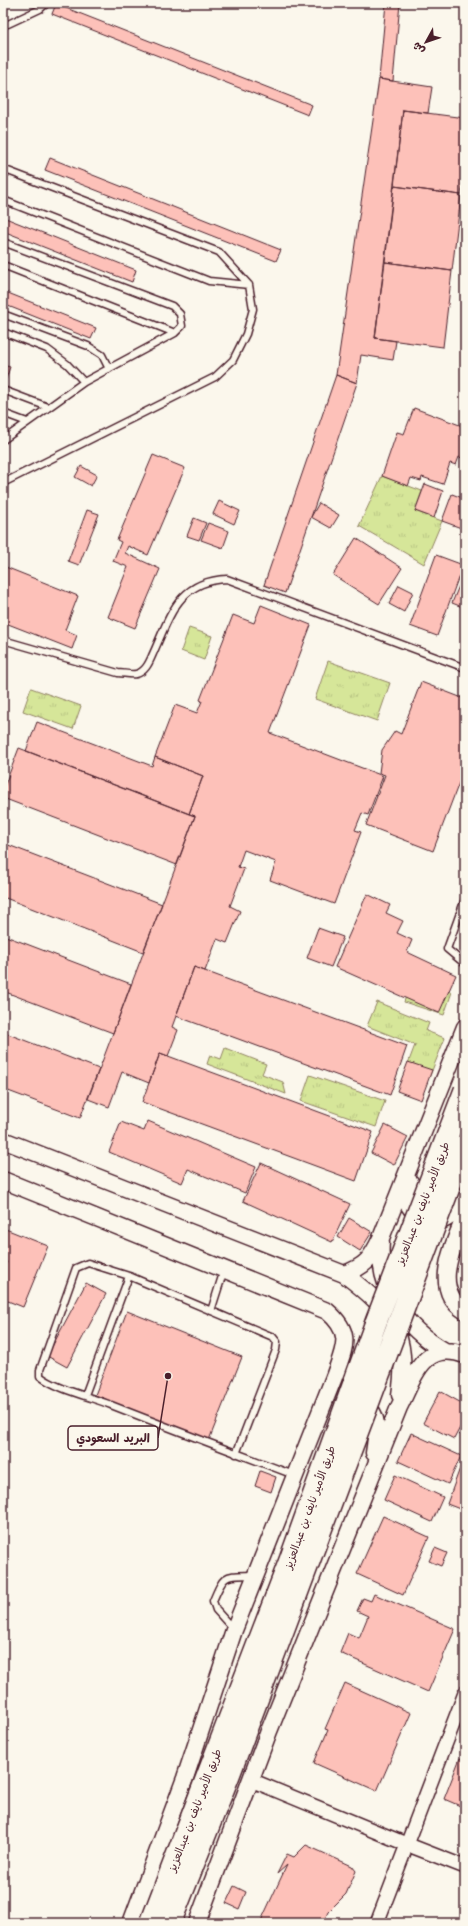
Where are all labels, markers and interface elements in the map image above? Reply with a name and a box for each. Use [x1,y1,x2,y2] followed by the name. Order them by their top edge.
[406,22,446,62] north arrow
[408,39,428,58] text: ش
[391,1140,453,1268] street label: طريق الأمير نايف بن عبدالعزيز
[68,1426,158,1450] callout: البريد السعودي
[76,1429,150,1447] text: البريد السعودي
[279,1443,339,1572] street label: طريق الأمير نايف بن عبدالعزيز
[163,1747,225,1875] street label: طريق الأمير نايف بن عبدالعزيز

